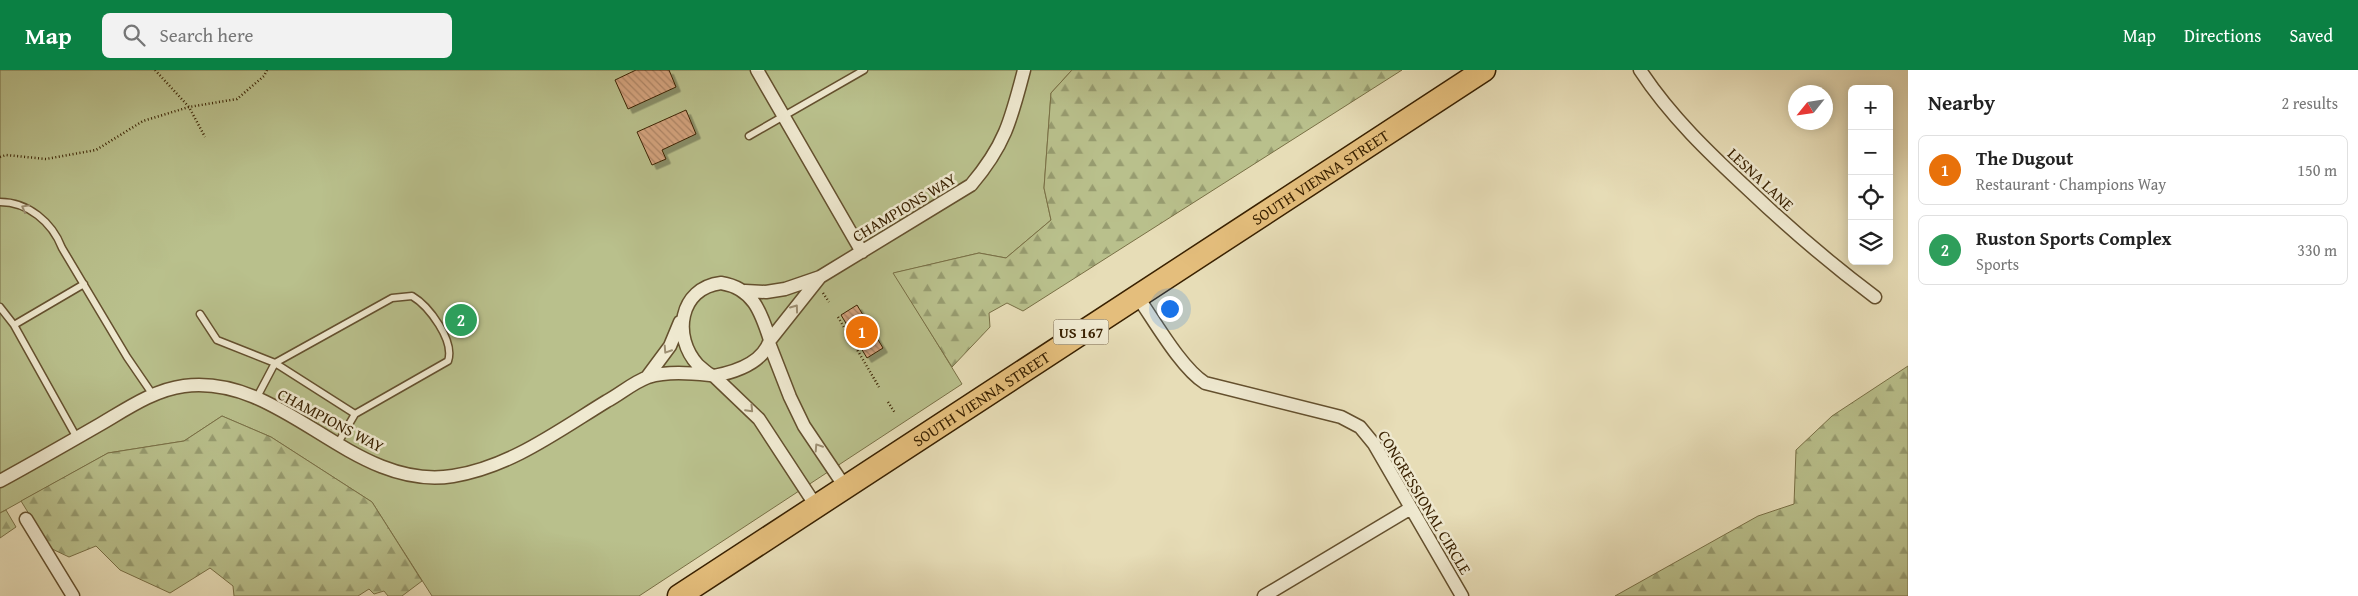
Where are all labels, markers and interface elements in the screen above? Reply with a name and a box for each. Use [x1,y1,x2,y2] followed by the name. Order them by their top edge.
[102,13,452,58] search box
[25,18,72,53] text: Map
[120,21,148,49] icon: search
[160,21,253,49] text: Search here
[2123,22,2156,49] text: Map
[2184,22,2261,49] text: Directions
[2289,22,2333,49] text: Saved
[1788,85,1833,130] north arrow
[1848,85,1893,265] map controls
[1848,85,1893,130] button: +
[1928,87,1995,118] text: Nearby
[2281,91,2338,115] text: 2 results
[1247,123,1394,231] street label: SOUTH VIENNA STREET
[1848,130,1893,175] button: −
[1722,142,1800,216] street label: LESNA LANE
[1976,144,2073,172] text: The Dugout
[1941,158,1949,182] text: 1
[2297,158,2337,182] text: 150 m
[847,166,961,248] street label: CHAMPIONS WAY
[1976,172,2166,196] text: Restaurant · Champions Way
[1848,175,1893,220] button: locate
[22,204,31,214] one-way arrow
[1848,220,1893,265] button: layers
[1976,224,2172,252] text: Ruston Sports Complex
[1941,238,1949,262] text: 2
[2297,238,2337,262] text: 330 m
[1976,252,2019,276] text: Sports
[1157,296,1183,322] your location
[445,301,477,339] pin: 2
[789,304,798,314] one-way arrow
[846,313,878,351] pin: 1
[1054,320,1108,344] road number: US 167
[664,344,673,353] one-way arrow
[908,345,1055,452] street label: SOUTH VIENNA STREET
[274,382,389,458] street label: CHAMPIONS WAY
[744,403,753,412] one-way arrow
[1372,425,1478,579] street label: CONGRESSIONAL CIRCLE
[815,443,824,452] one-way arrow

